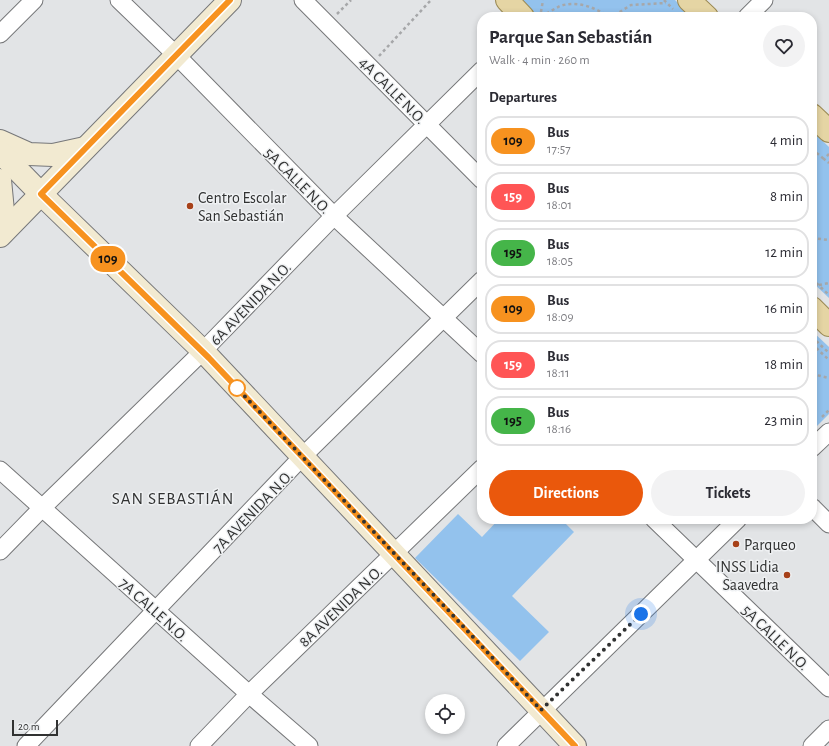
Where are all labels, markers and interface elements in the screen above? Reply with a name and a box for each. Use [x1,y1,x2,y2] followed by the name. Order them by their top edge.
[763,25,805,67] button: heart
[489,28,652,47] text: Parque San Sebastián
[356,54,429,127] street label: 4A CALLE N.O.
[489,54,590,67] text: Walk · 4 min · 260 m
[489,90,557,105] text: Departures
[547,125,569,140] text: Bus
[770,133,803,148] text: 4 min
[503,134,523,148] text: 109
[547,143,571,156] text: 17:57
[261,145,333,217] street label: 5A CALLE N.O.
[547,181,569,196] text: Bus
[770,189,803,204] text: 8 min
[198,190,287,224] place label: Centro Escolar San Sebastián
[504,190,522,204] text: 159
[547,199,572,212] text: 18:01
[185,201,195,211] marker: Centro Escolar San Sebastián
[547,237,569,252] text: Bus
[765,245,803,260] text: 12 min
[85,246,131,272] line badge: 109
[504,246,522,260] text: 195
[98,252,118,266] text: 109
[547,255,573,268] text: 18:05
[207,259,294,348] street label: 6A AVENIDA N.O.
[547,293,569,308] text: Bus
[765,301,803,316] text: 16 min
[503,302,523,316] text: 109
[547,311,574,324] text: 18:09
[547,349,569,364] text: Bus
[765,357,803,372] text: 18 min
[504,358,522,372] text: 159
[547,367,570,380] text: 18:11
[228,379,246,397] unlabelled marker
[547,405,569,420] text: Bus
[764,413,803,428] text: 23 min
[504,414,522,428] text: 195
[547,423,571,436] text: 18:16
[209,467,296,556] street label: 7A AVENIDA N.O.
[489,470,643,516] button: Directions
[651,470,805,516] button: Tickets
[112,489,234,507] district label: SAN SEBASTIÁN
[744,537,796,553] place label: Parqueo
[731,539,741,549] marker: Parqueo
[716,559,779,593] place label: INSS Lidia Saavedra
[296,563,385,650] street label: 8A AVENIDA N.O.
[782,570,792,580] marker: INSS Lidia Saavedra
[116,575,191,645] street label: 7A CALLE N.O.
[739,602,812,673] street label: 5A CALLE N.O.
[631,604,651,624] your location
[425,694,465,734] map controls
[425,694,465,734] button: locate
[12,718,58,737] scale bar
[18,721,39,732] text: 20 m

